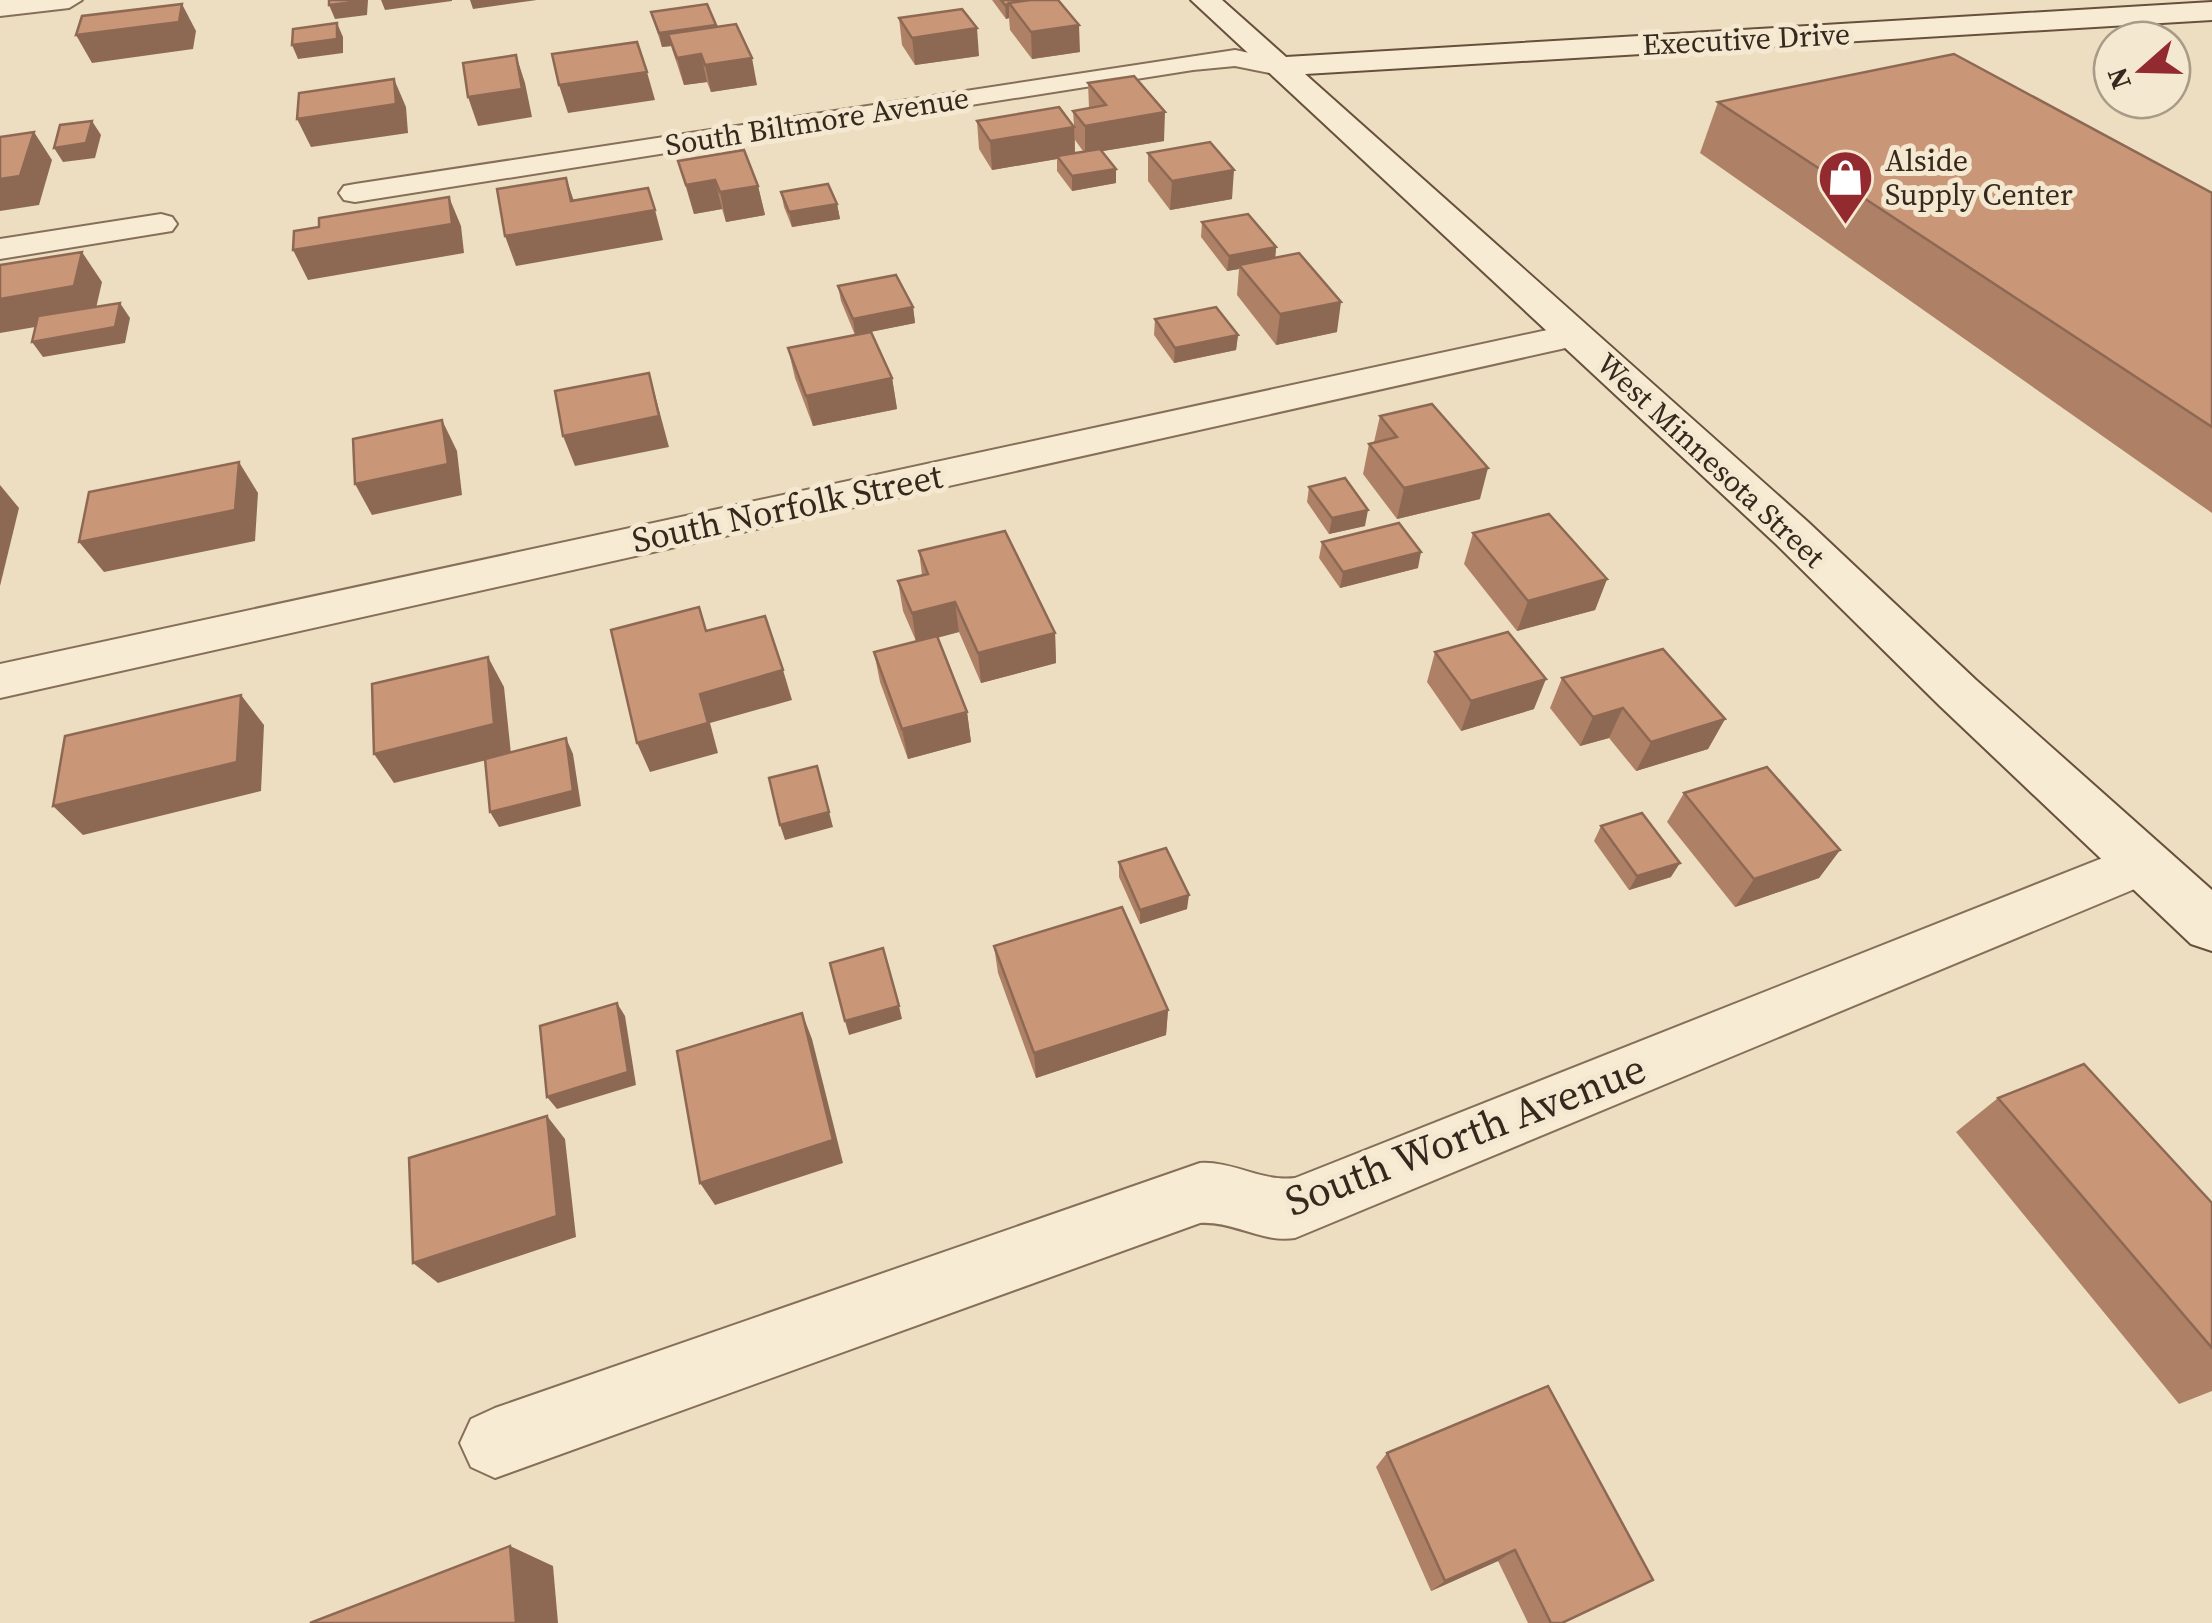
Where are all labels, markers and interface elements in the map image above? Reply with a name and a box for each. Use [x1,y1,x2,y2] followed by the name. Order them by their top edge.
[1641,13,1851,65] street label: Executive Drive
[2092,20,2192,120] north arrow
[2097,62,2140,95] text: N
[662,77,972,165] street label: South Biltmore Avenue
[1885,140,2073,215] place label: Alside Supply Center
[1816,147,1876,226] shop icon: Alside Supply Center
[1588,343,1834,577] street label: West Minnesota Street
[627,452,947,564] street label: South Norfolk Street
[1276,1039,1654,1229] street label: South Worth Avenue

